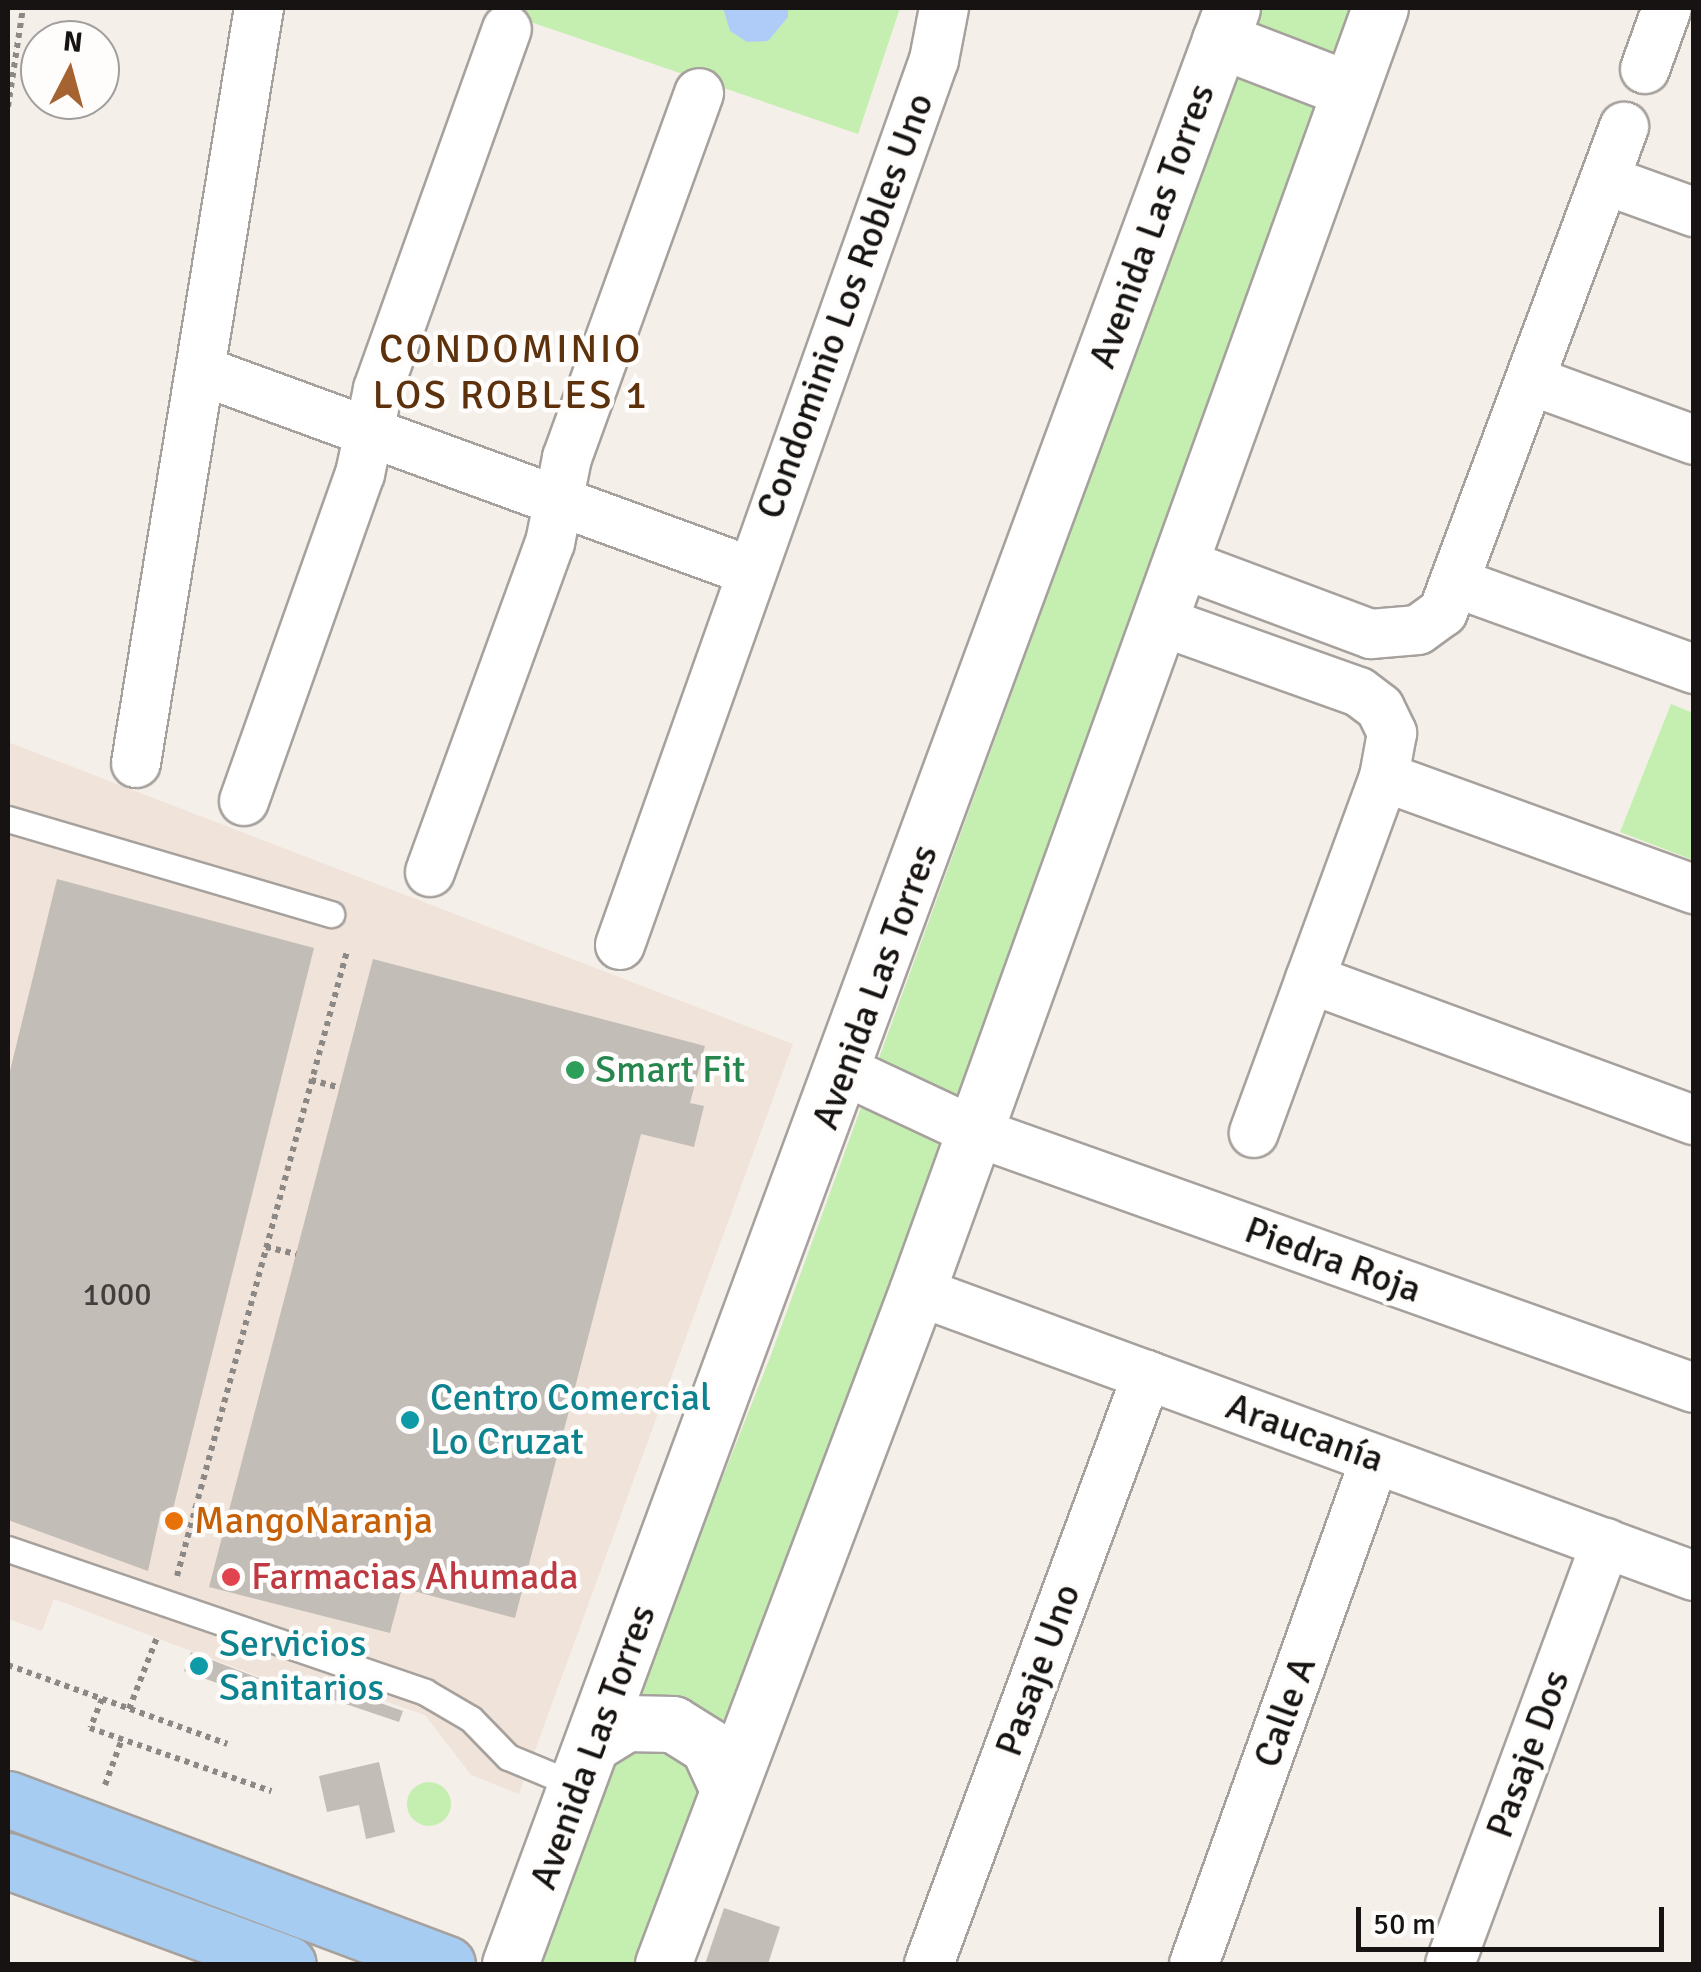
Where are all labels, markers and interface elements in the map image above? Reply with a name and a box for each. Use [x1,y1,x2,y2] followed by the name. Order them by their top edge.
[20,20,120,120] north arrow
[61,24,84,60] text: N
[1079,78,1225,374] street label: Avenida Las Torres
[747,87,943,525] street label: Condominio Los Robles Uno
[373,325,649,419] district label: CONDOMINIO LOS ROBLES 1
[802,839,948,1135] street label: Avenida Las Torres
[595,1047,745,1093] place label: Smart Fit
[564,1059,586,1081] marker: Smart Fit
[1239,1207,1427,1313] street label: Piedra Roja
[82,1276,152,1314] house number: 1000
[430,1375,711,1465] place label: Centro Comercial Lo Cruzat
[1220,1383,1390,1483] street label: Araucanía
[399,1409,421,1431] marker: Centro Comercial Lo Cruzat
[194,1498,433,1544] place label: MangoNaranja
[163,1510,185,1532] marker: MangoNaranja
[251,1554,579,1600] place label: Farmacias Ahumada
[220,1566,242,1588] marker: Farmacias Ahumada
[986,1578,1090,1762] street label: Pasaje Uno
[520,1599,666,1895] street label: Avenida Las Torres
[219,1621,384,1710] place label: Servicios Sanitarios
[1244,1651,1326,1773] street label: Calle A
[188,1655,210,1677] marker: Servicios Sanitarios
[1477,1664,1579,1844] street label: Pasaje Dos
[1361,1887,1668,1949] scale bar
[1373,1906,1436,1943] text: 50 m

